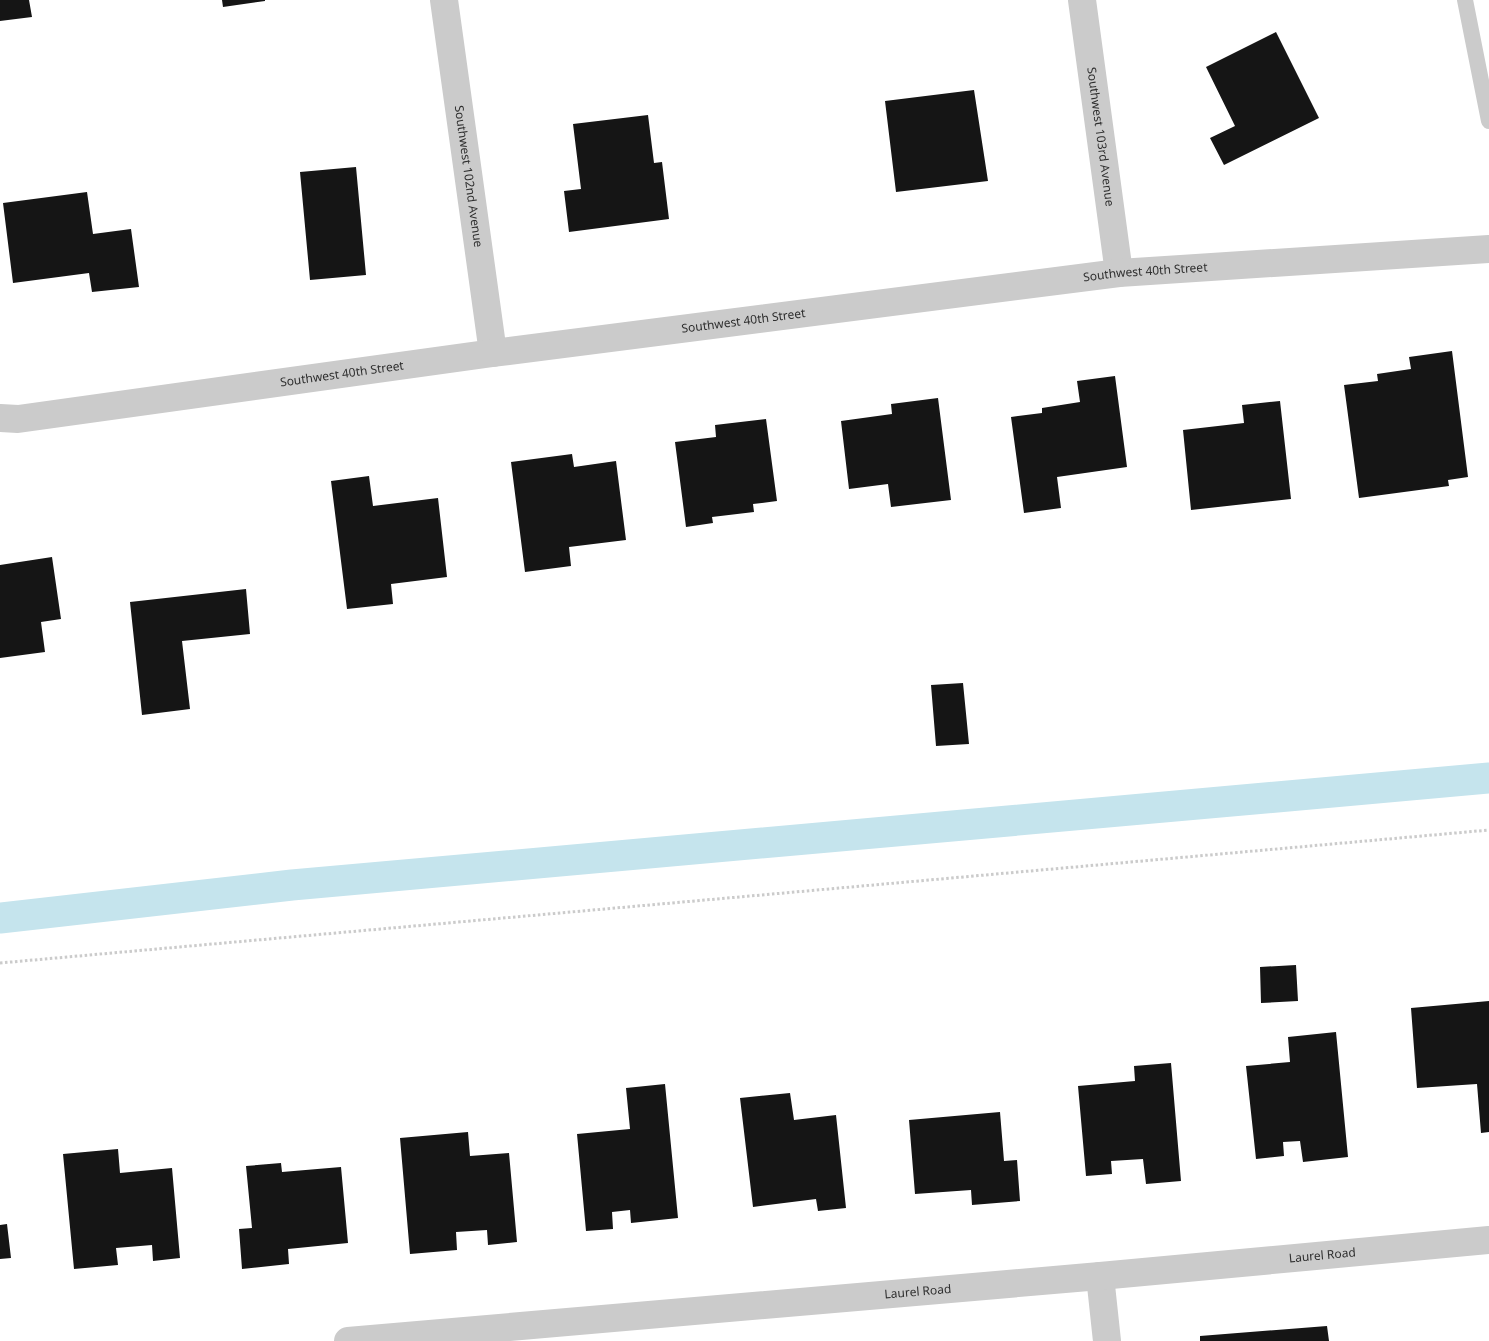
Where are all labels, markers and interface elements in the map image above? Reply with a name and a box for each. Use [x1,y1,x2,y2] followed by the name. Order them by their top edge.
[1083,66,1119,208] street label: Southwest 103rd Avenue
[451,104,487,249] street label: Southwest 102nd Avenue
[1082,258,1209,286] street label: Southwest 40th Street
[680,304,807,337] street label: Southwest 40th Street
[279,356,405,391] street label: Southwest 40th Street
[1288,1243,1356,1266] street label: Laurel Road
[884,1280,952,1303] street label: Laurel Road

